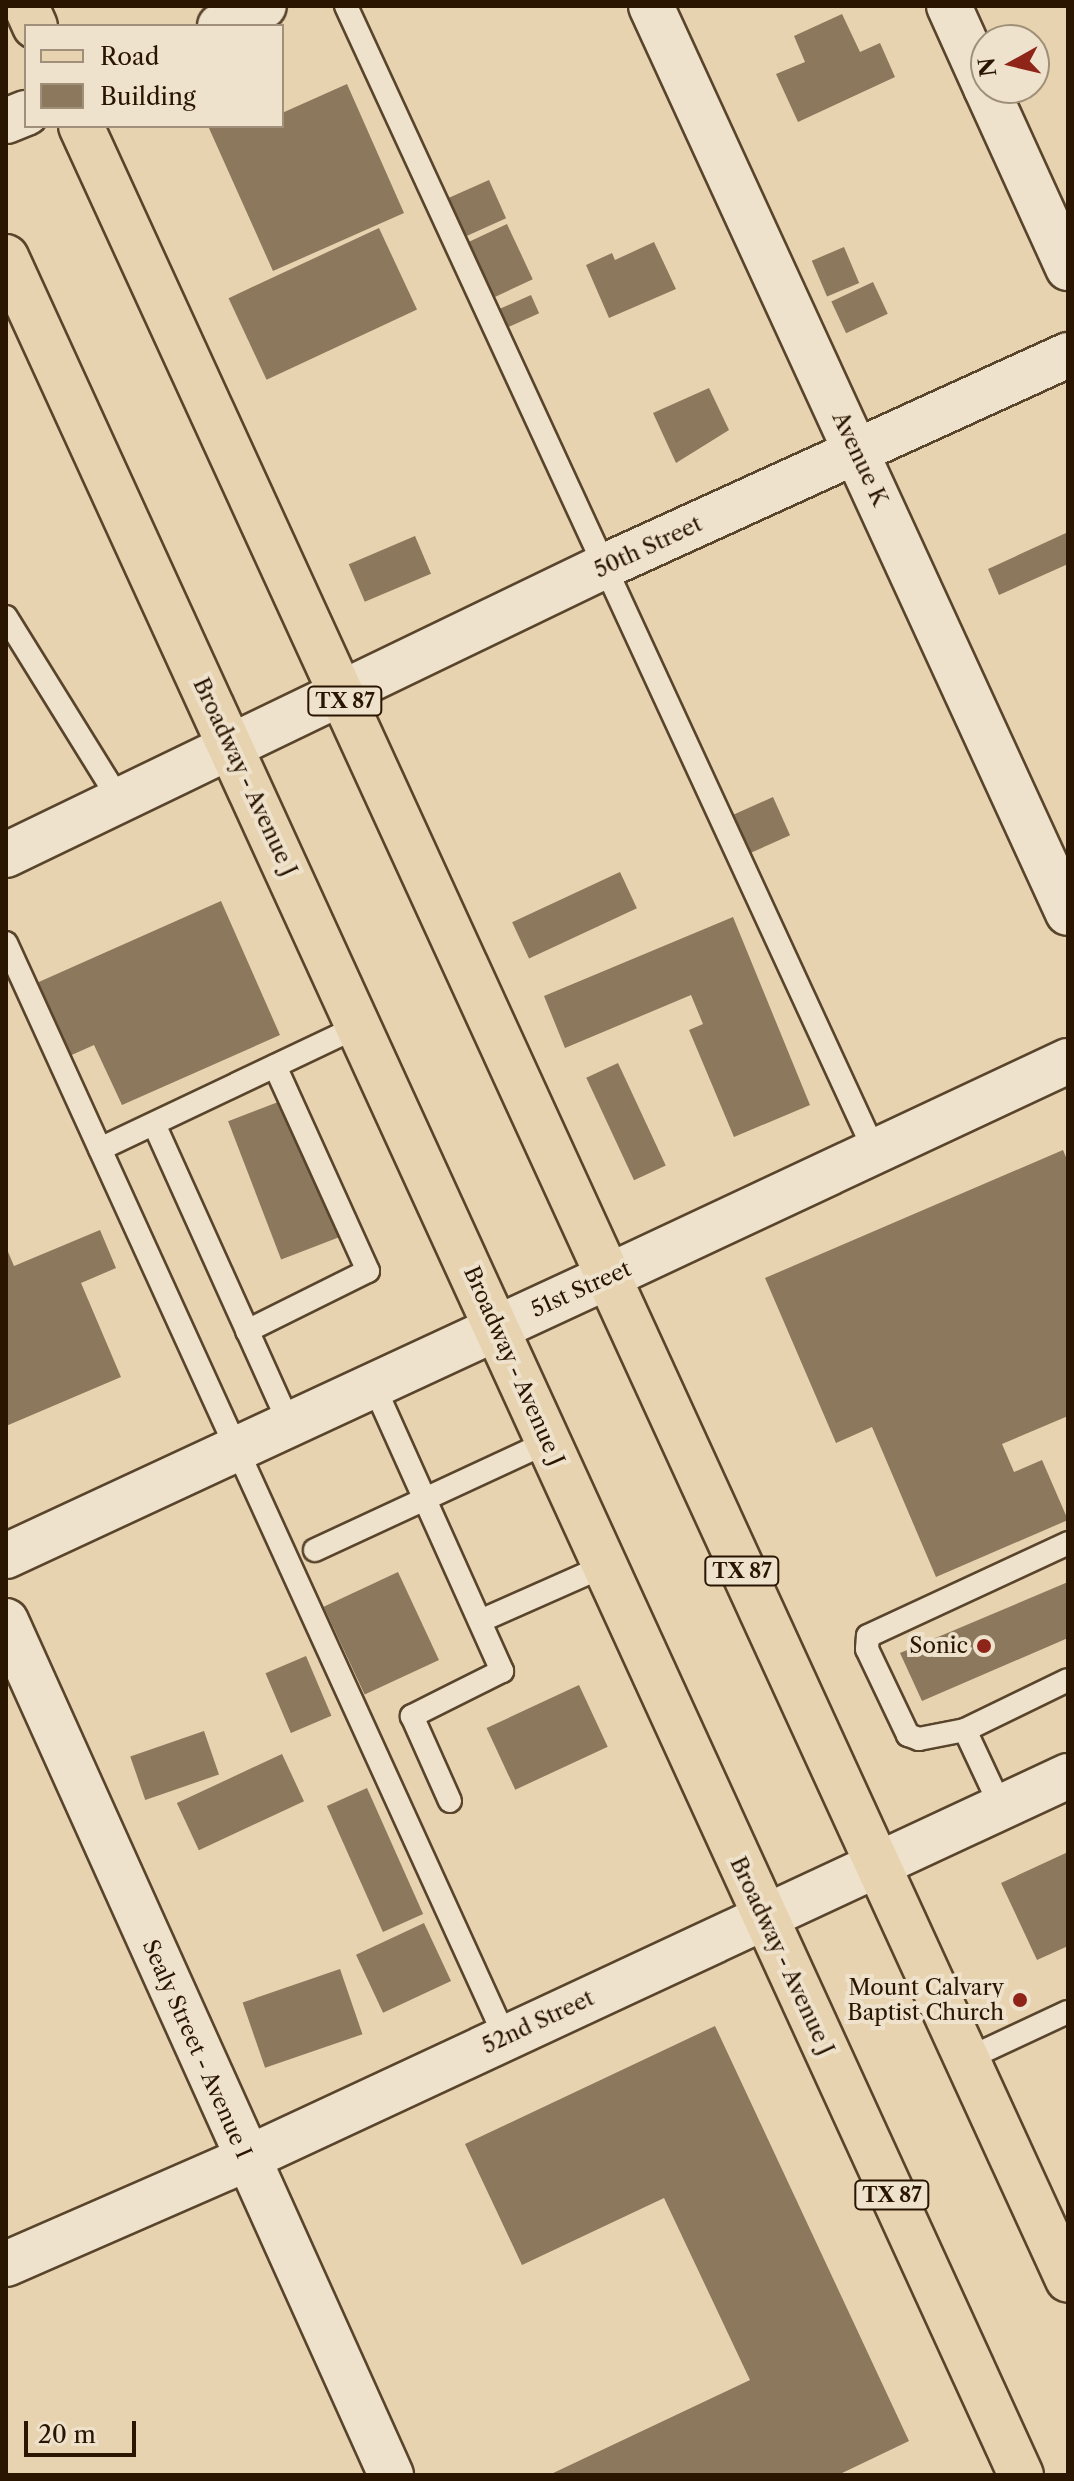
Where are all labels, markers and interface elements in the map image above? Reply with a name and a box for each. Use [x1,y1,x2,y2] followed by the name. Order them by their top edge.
[24,24,284,128] legend
[970,24,1050,104] north arrow
[100,42,159,71] text: Road
[973,56,1002,78] text: N
[100,82,196,111] text: Building
[827,408,893,510] street label: Avenue K
[590,511,706,583] street label: 50th Street
[187,673,303,881] street label: Broadway - Avenue J
[307,685,383,717] road number: TX 87
[527,1255,635,1323] street label: 51st Street
[458,1261,570,1471] street label: Broadway - Avenue J
[704,1555,780,1587] road number: TX 87
[909,1633,968,1659] place label: Sonic
[975,1637,993,1655] marker: Sonic
[724,1852,840,2060] street label: Broadway - Avenue J
[137,1935,257,2163] street label: Sealy Street - Avenue I
[847,1974,1004,2026] place label: Mount Calvary Baptist Church
[478,1985,598,2059] street label: 52nd Street
[1011,1991,1029,2009] marker: Mount Calvary Baptist Church
[854,2179,930,2211] road number: TX 87
[28,2405,140,2455] scale bar
[38,2420,96,2449] text: 20 m

